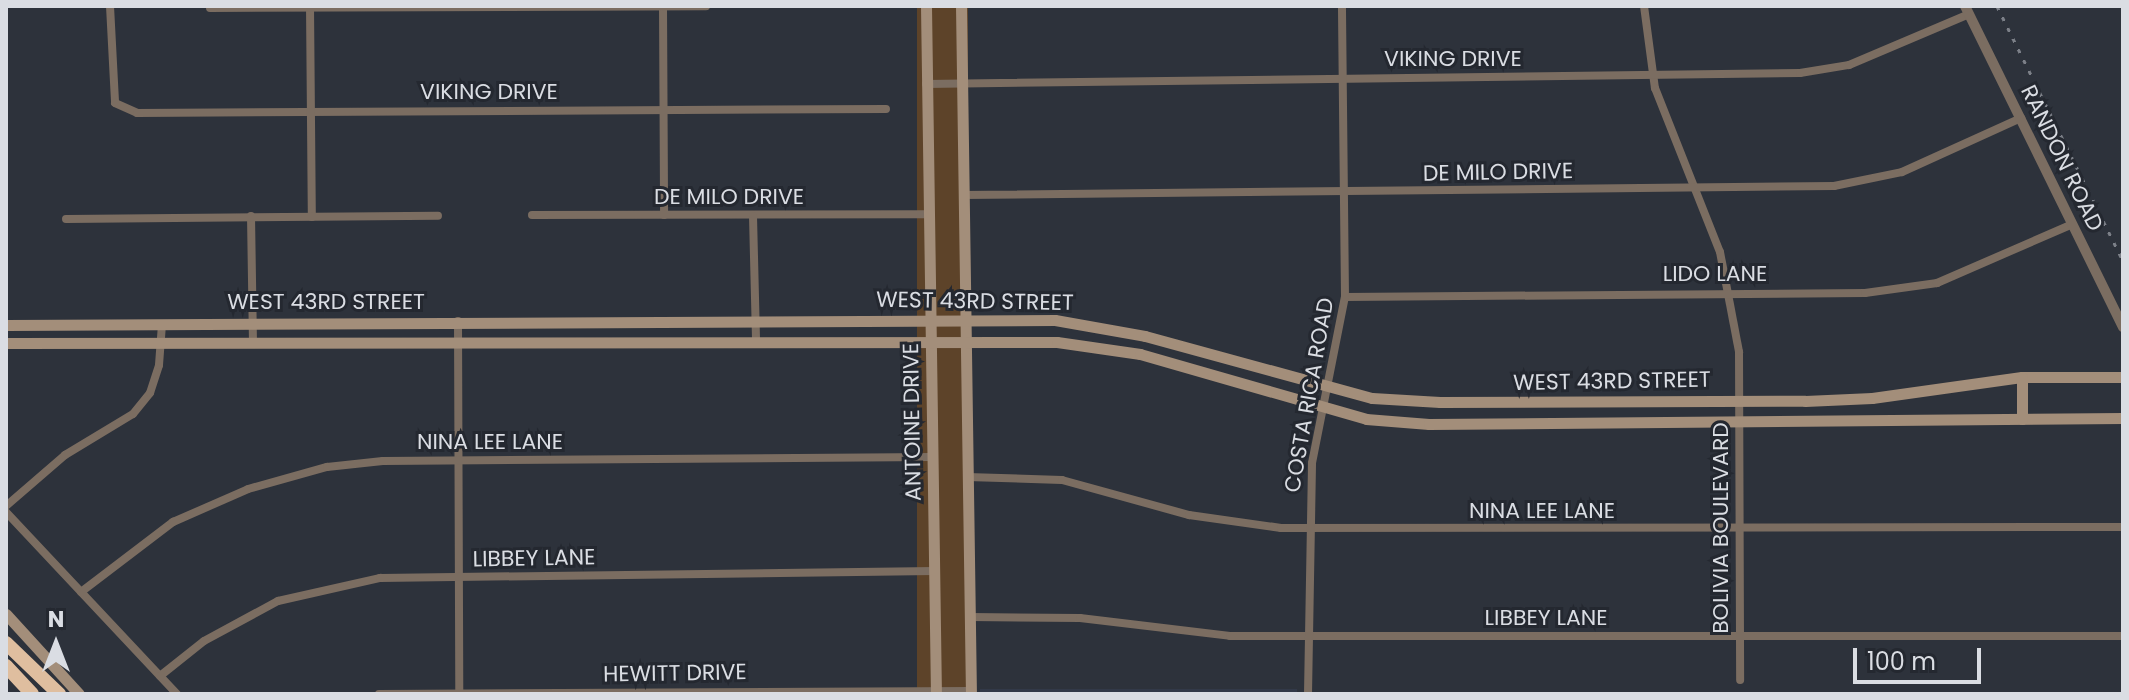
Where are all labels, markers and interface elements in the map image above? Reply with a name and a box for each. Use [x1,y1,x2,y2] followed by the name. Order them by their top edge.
[1384,46,1522,72] street label: VIKING DRIVE
[420,79,558,105] street label: VIKING DRIVE
[2015,81,2109,235] street label: RANDON ROAD
[1423,157,1573,187] street label: DE MILO DRIVE
[654,184,804,210] street label: DE MILO DRIVE
[1663,261,1767,287] street label: LIDO LANE
[876,286,1074,316] street label: WEST 43RD STREET
[227,289,425,315] street label: WEST 43RD STREET
[1279,296,1339,494] street label: COSTA RICA ROAD
[897,343,927,501] street label: ANTOINE DRIVE
[1513,366,1711,396] street label: WEST 43RD STREET
[1708,422,1734,634] street label: BOLIVIA BOULEVARD
[417,429,563,455] street label: NINA LEE LANE
[1469,498,1615,524] street label: NINA LEE LANE
[472,544,596,572] street label: LIBBEY LANE
[16,604,96,684] north arrow
[48,604,64,635] text: N
[1485,605,1607,631] street label: LIBBEY LANE
[1857,632,1985,682] scale bar
[1867,645,1936,678] text: 100 m
[603,659,747,687] street label: HEWITT DRIVE

